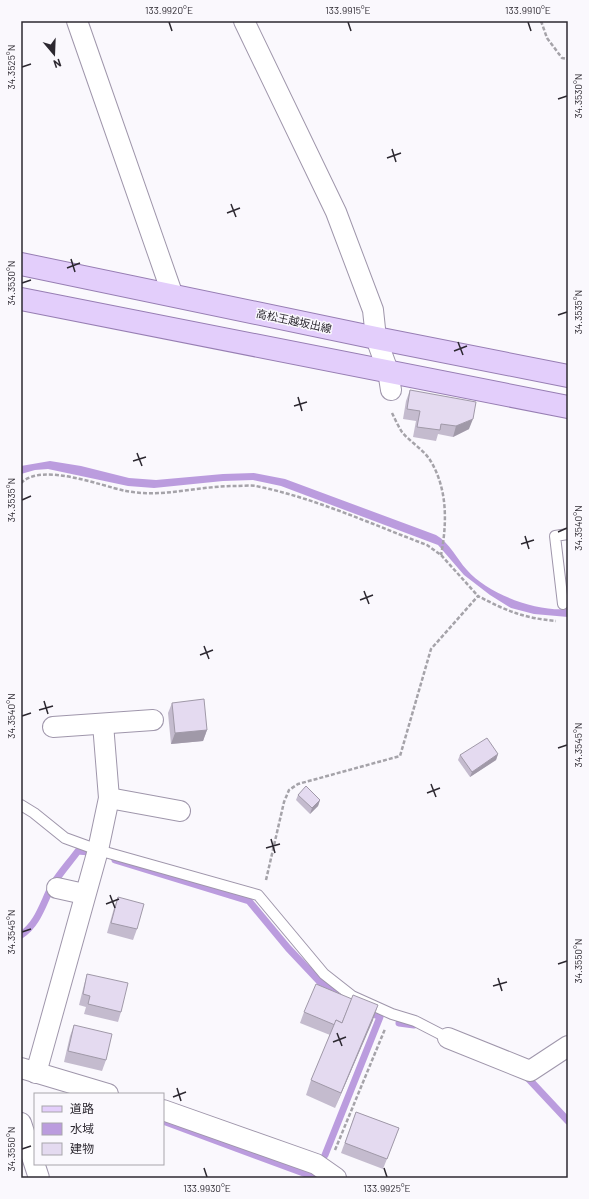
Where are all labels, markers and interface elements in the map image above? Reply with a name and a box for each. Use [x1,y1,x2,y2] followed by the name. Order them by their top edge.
[145,4,193,16] text: 133.9920°E
[325,4,371,16] text: 133.9915°E
[505,4,551,16] text: 133.9910°E
[34,34,74,74] north arrow
[5,45,17,89] text: 34.3525°N
[52,57,63,71] text: N
[572,73,584,119] text: 34.3530°N
[5,260,17,306] text: 34.3530°N
[572,290,584,334] text: 34.3535°N
[255,306,333,335] street label: 高松王越坂出線
[5,478,17,522] text: 34.3535°N
[572,505,584,551] text: 34.3540°N
[5,693,17,739] text: 34.3540°N
[572,723,584,767] text: 34.3545°N
[5,910,17,954] text: 34.3545°N
[572,938,584,984] text: 34.3550°N
[34,1093,164,1165] legend
[70,1101,94,1115] text: 道路
[70,1121,94,1135] text: 水域
[5,1126,17,1172] text: 34.3550°N
[70,1141,94,1155] text: 建物
[183,1182,231,1194] text: 133.9930°E
[363,1182,411,1194] text: 133.9925°E

